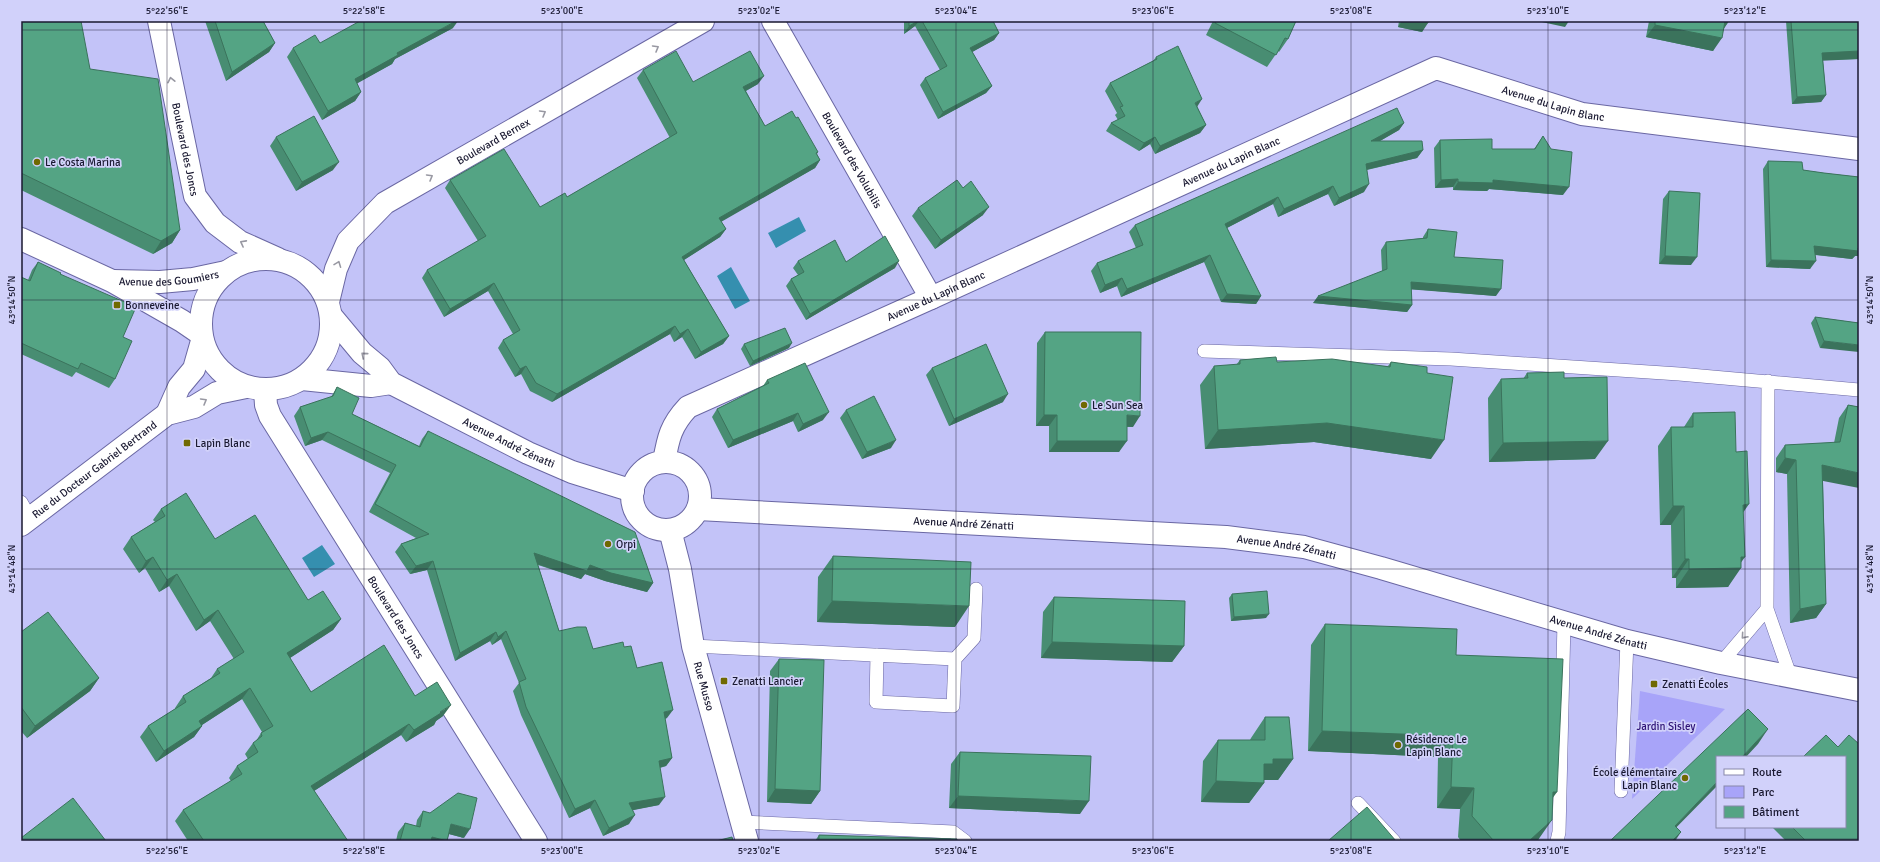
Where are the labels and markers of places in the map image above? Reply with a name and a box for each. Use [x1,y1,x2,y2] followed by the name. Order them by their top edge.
[45,156,121,169] place label: Le Costa Marina
[32,157,42,167] marker: Le Costa Marina
[125,299,180,312] place label: Bonneveine
[112,300,122,310] marker: Bonneveine
[1092,399,1144,412] place label: Le Sun Sea
[1079,400,1089,410] marker: Le Sun Sea
[195,437,250,450] place label: Lapin Blanc
[182,438,192,448] marker: Lapin Blanc
[616,538,636,551] place label: Orpi
[603,539,613,549] marker: Orpi
[732,675,803,688] place label: Zenatti Lancier
[719,676,729,686] marker: Zenatti Lancier
[1662,677,1729,691] place label: Zenatti Écoles
[1649,679,1659,689] marker: Zenatti Écoles
[1406,733,1467,759] place label: Résidence Le Lapin Blanc
[1393,740,1403,750] marker: Résidence Le Lapin Blanc
[1593,765,1677,792] place label: École élémentaire Lapin Blanc
[1680,773,1690,783] marker: École élémentaire Lapin Blanc

